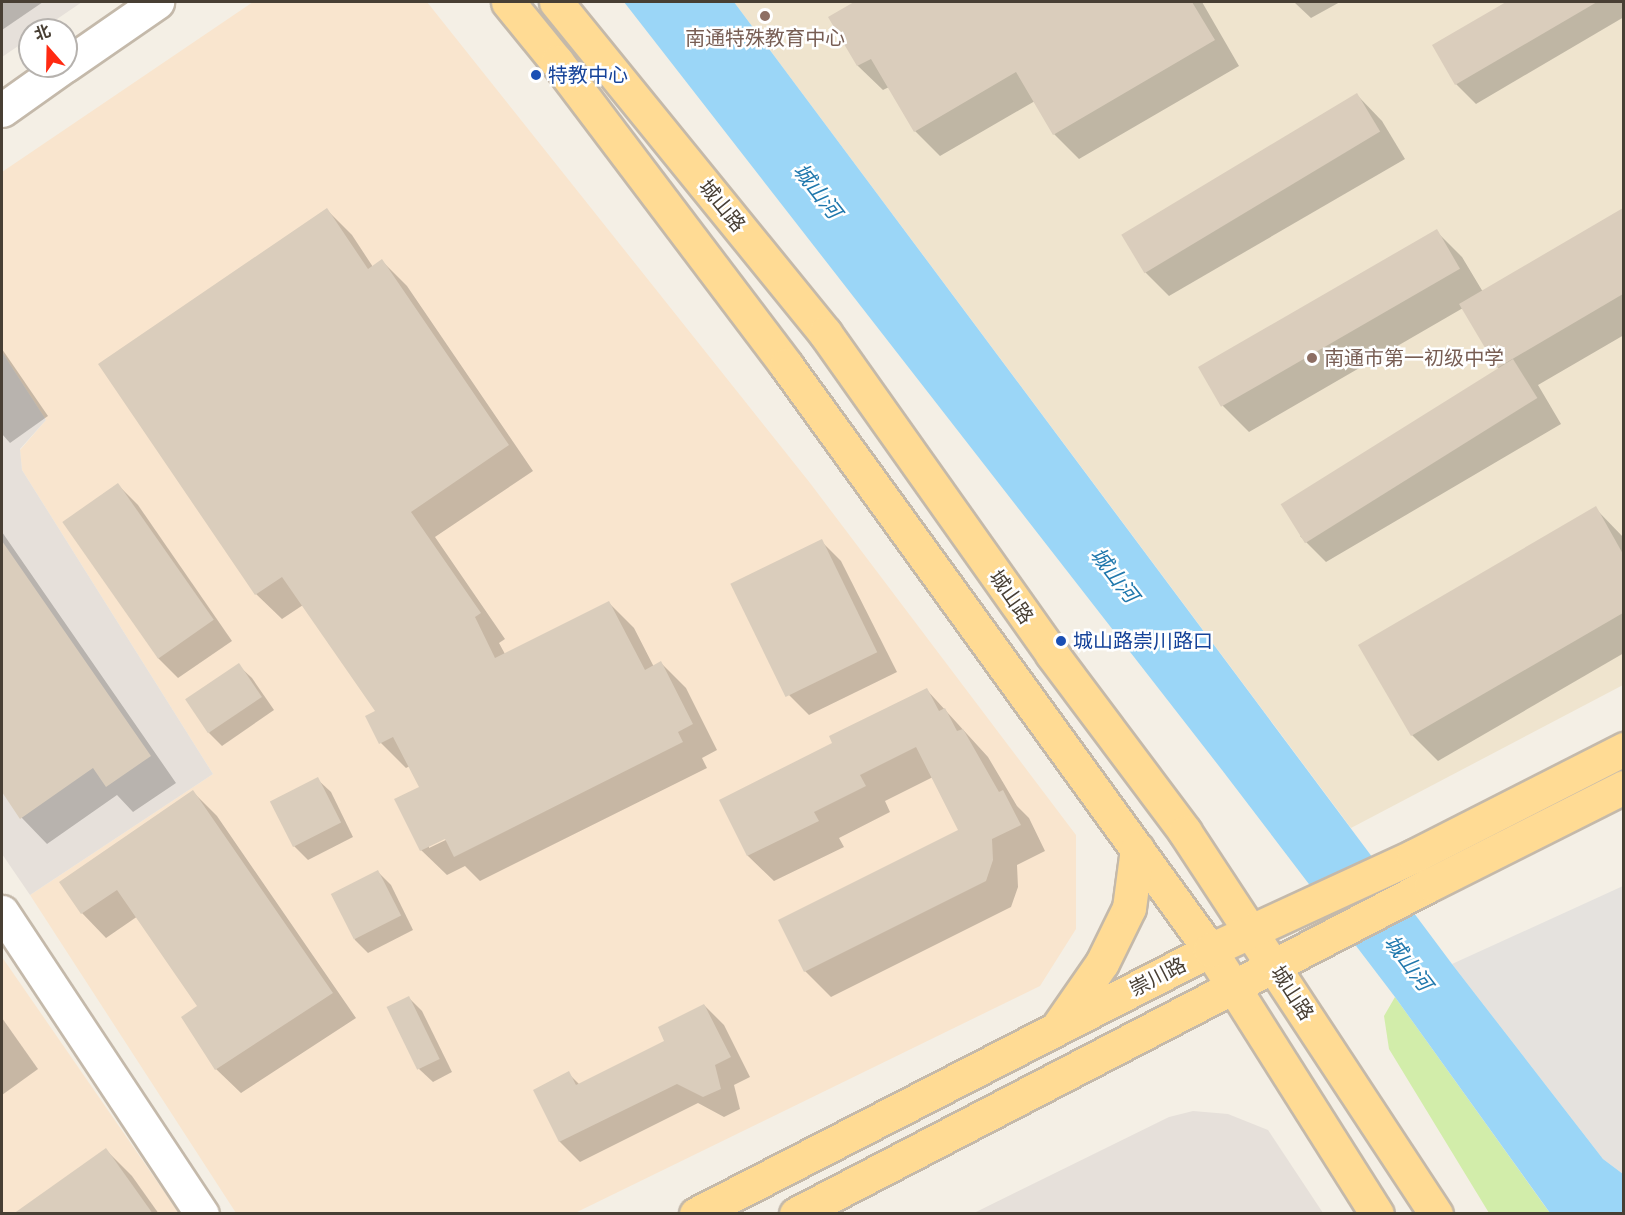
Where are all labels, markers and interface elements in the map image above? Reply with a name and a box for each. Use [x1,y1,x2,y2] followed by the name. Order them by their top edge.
[758,9,772,23] marker: 南通特殊教育中心
[18,18,78,78] north arrow
[32,21,53,44] text: 北
[685,26,845,50] place label: 南通特殊教育中心
[548,63,628,87] place label: 特教中心
[529,68,543,82] marker: 特教中心
[788,158,846,224] water label: 城山河
[694,175,750,237] street label: 城山路
[1324,346,1504,370] place label: 南通市第一初级中学
[1305,351,1319,365] marker: 南通市第一初级中学
[1085,542,1143,608] water label: 城山河
[984,566,1038,628] street label: 城山路
[1073,629,1213,653] place label: 城山路崇川路口
[1054,634,1068,648] marker: 城山路崇川路口
[1379,930,1437,996] water label: 城山河
[1126,953,1190,1001] street label: 崇川路
[1266,961,1318,1025] street label: 城山路

